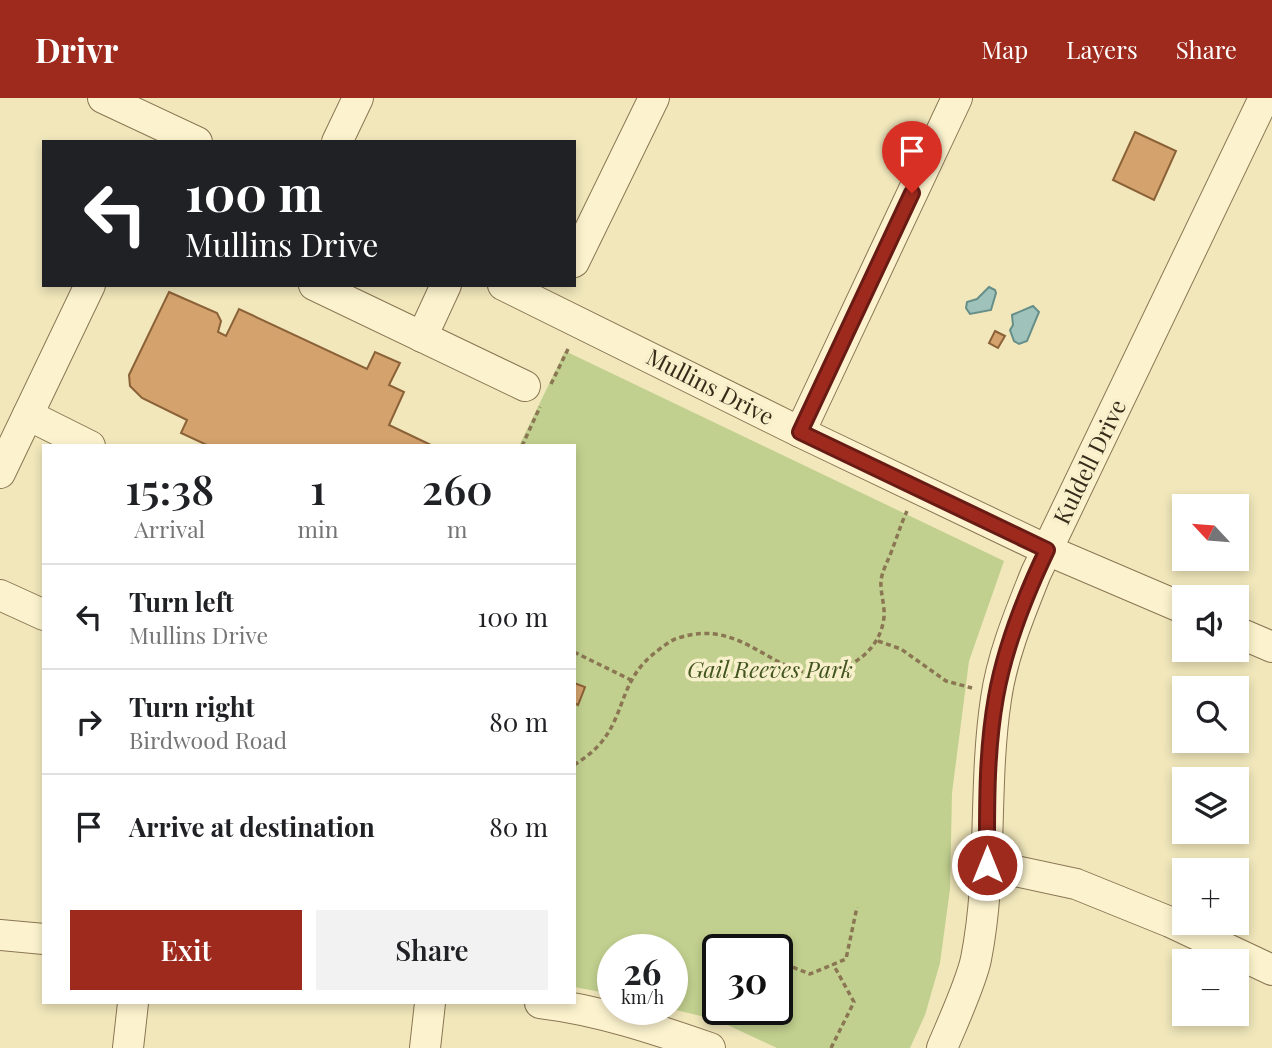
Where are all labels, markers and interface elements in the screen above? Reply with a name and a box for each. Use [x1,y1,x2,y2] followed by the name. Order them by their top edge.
[35,27,118,71] text: Drivr
[982,33,1028,65] text: Map
[1066,33,1138,65] text: Layers
[1176,33,1237,65] text: Share
[882,121,942,193] pin
[893,132,931,170] icon: arrive
[185,159,323,224] text: 100 m
[70,168,161,259] icon: left
[185,222,378,265] text: Mullins Drive
[642,340,780,431] street label: Mullins Drive
[1045,394,1132,529] street label: Kuldell Drive
[125,460,214,516] text: 15:38
[310,460,326,516] text: 1
[422,460,493,516] text: 260
[1172,494,1250,570] north arrow
[1172,494,1249,1026] map controls
[134,513,205,544] text: Arrival
[298,513,338,544] text: min
[447,513,467,544] text: m
[129,584,234,619] text: Turn left
[1172,585,1249,662] button: sound
[70,598,108,636] icon: left
[478,599,548,634] text: 100 m
[129,619,268,650] text: Mullins Drive
[687,653,853,684] park label: Gail Reeves Park
[1172,676,1249,753] button: search
[129,689,255,724] text: Turn right
[70,703,108,741] icon: right
[489,704,548,739] text: 80 m
[129,724,287,755] text: Birdwood Road
[1172,767,1249,844] button: layers
[70,808,108,846] icon: arrive
[129,809,375,844] text: Arrive at destination
[489,809,548,844] text: 80 m
[950,828,1024,902] position arrow
[1172,858,1249,935] button: +
[70,910,302,990] button: Exit
[316,910,548,990] button: Share
[702,934,793,1025] speed limit sign: 30
[624,947,661,994] text: 26
[1172,949,1249,1026] button: −
[621,985,664,1009] text: km/h

